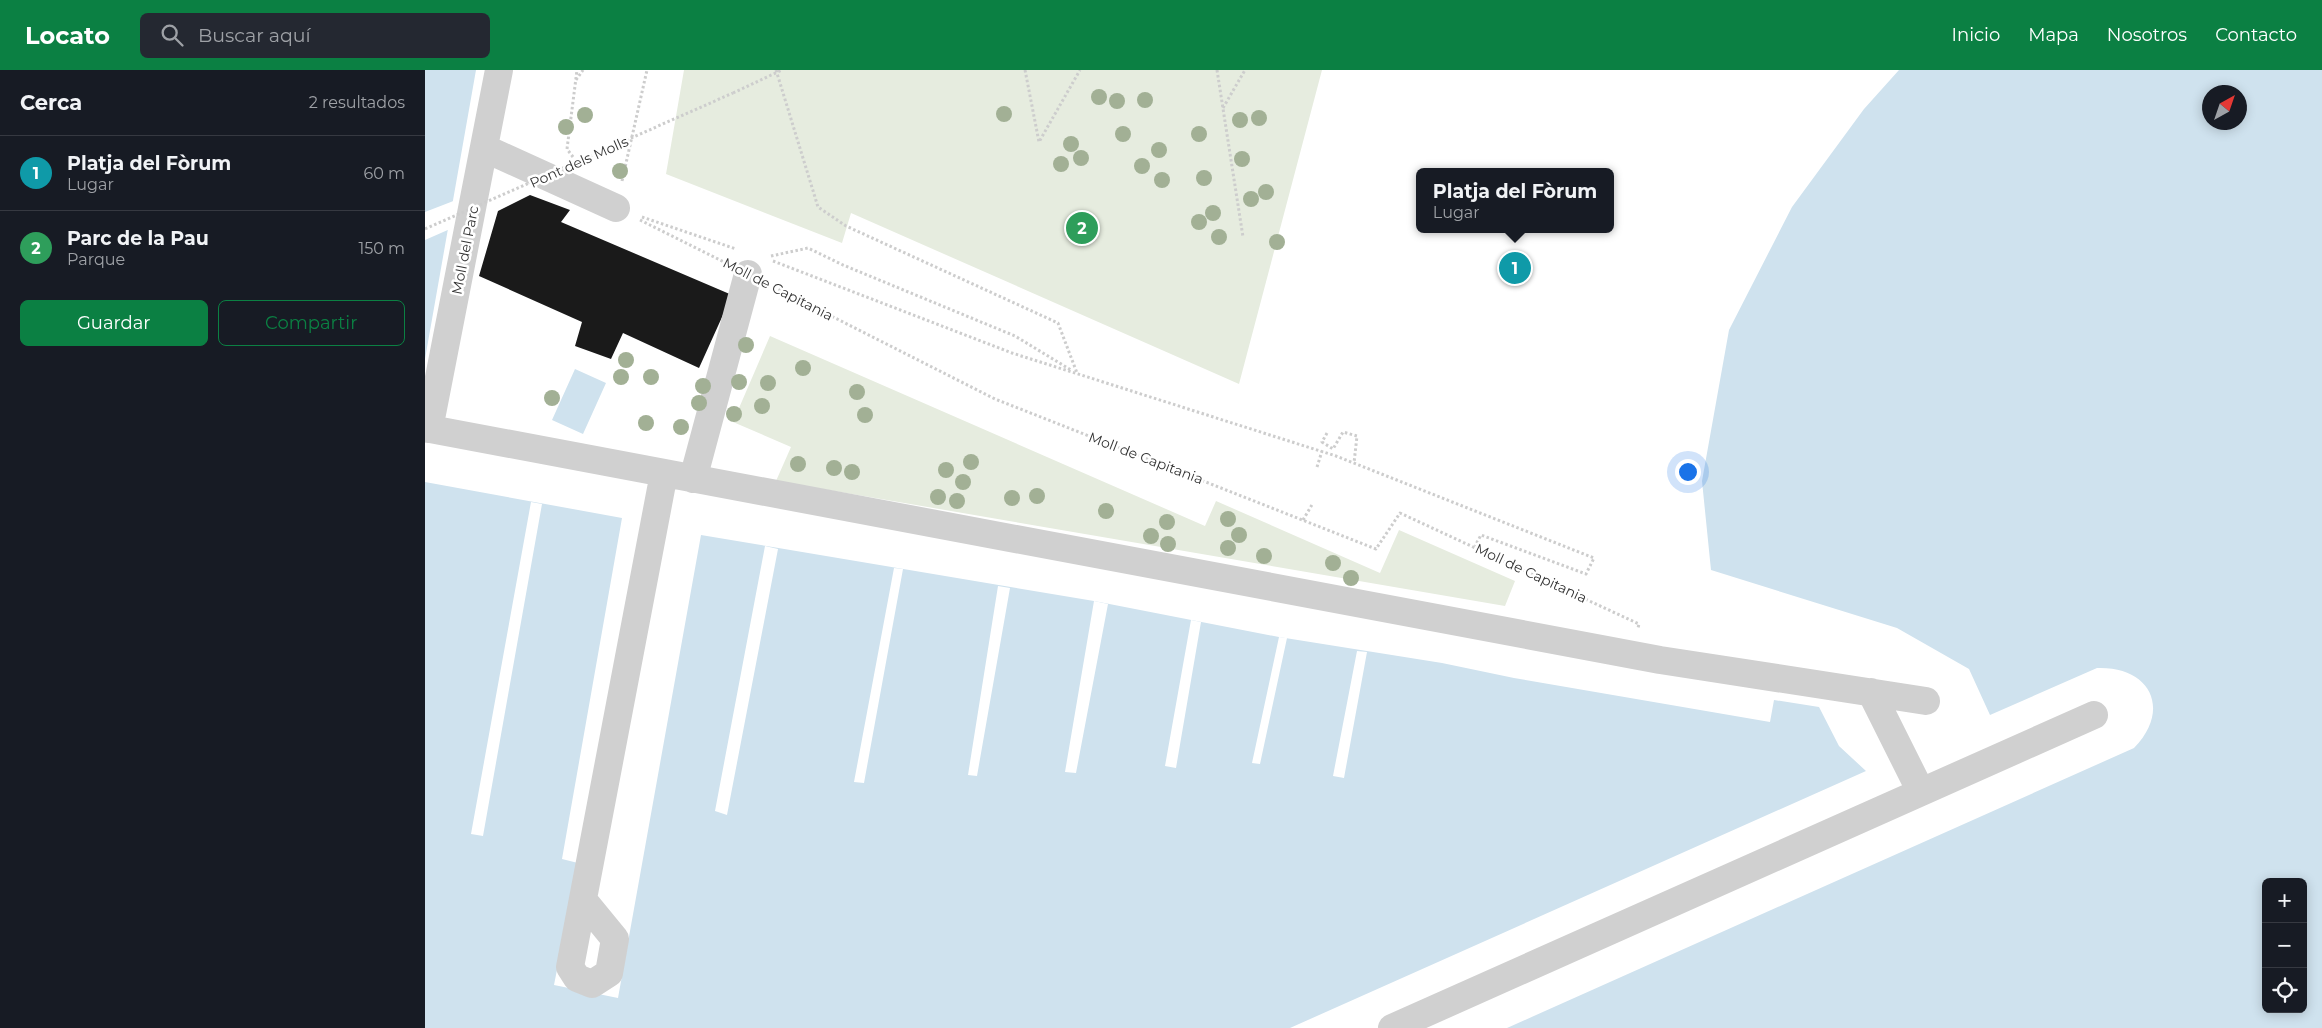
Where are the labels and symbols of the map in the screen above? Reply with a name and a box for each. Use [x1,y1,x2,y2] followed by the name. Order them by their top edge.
[2202,85,2247,130] north arrow
[527,132,631,192] street label: Pont dels Molls
[448,204,482,296] street label: Moll del Parc
[1066,209,1098,247] pin: 2
[1499,249,1531,287] pin: 1
[720,253,836,325] street label: Moll de Capitania
[1086,428,1206,488] street label: Moll de Capitania
[1675,459,1701,485] your location
[1472,539,1590,607] street label: Moll de Capitania

